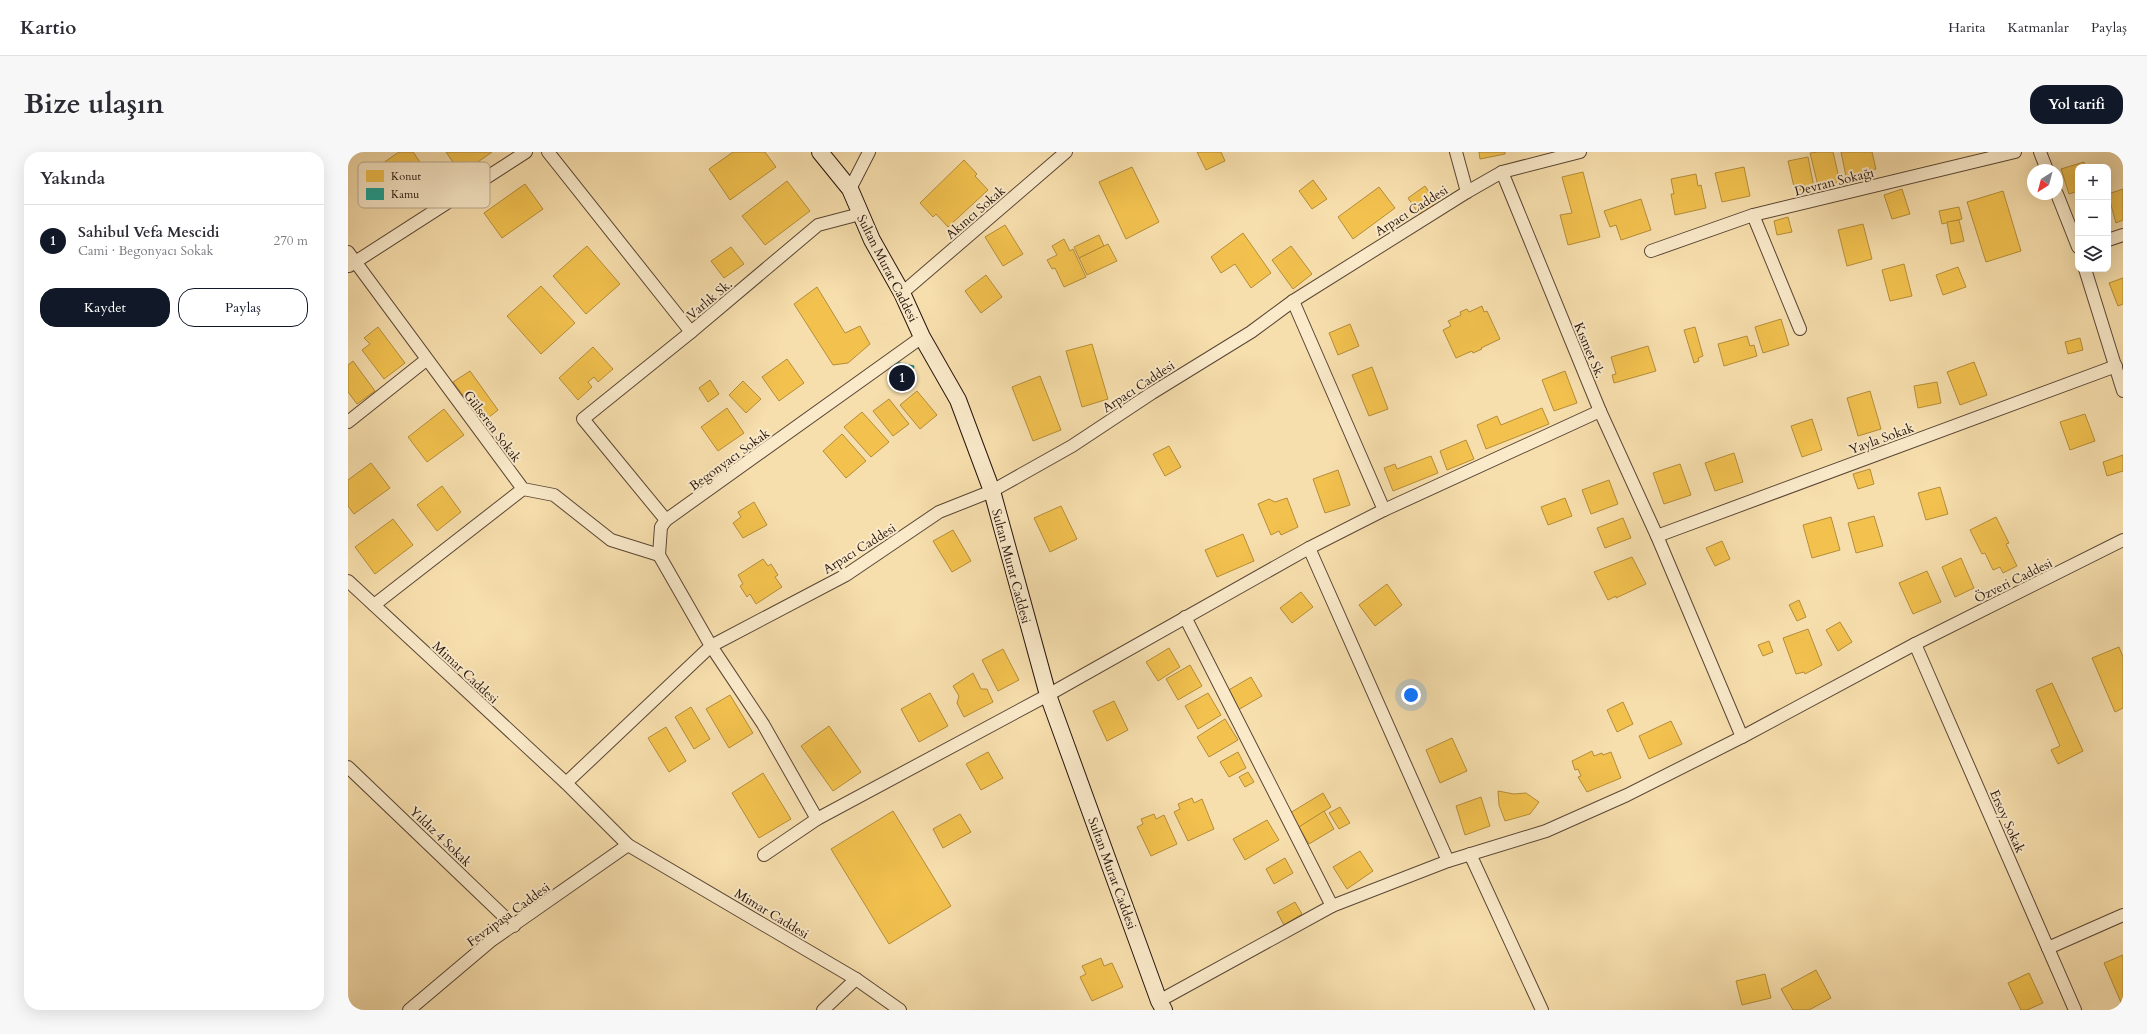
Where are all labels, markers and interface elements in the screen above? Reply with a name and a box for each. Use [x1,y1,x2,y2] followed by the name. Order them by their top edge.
[20,15,76,41] text: Kartio
[1948,18,1986,37] text: Harita
[2008,18,2069,37] text: Katmanlar
[2091,18,2127,37] text: Paylaş
[24,85,164,123] text: Bize ulaşın
[2030,85,2123,124] button: Yol tarifi
[358,162,490,208] legend
[1793,163,1876,201] street label: Devran Sokağı
[2027,164,2063,200] north arrow
[2075,164,2111,272] map controls
[2075,164,2111,200] button: +
[40,167,105,190] text: Yakında
[391,169,421,184] text: Konut
[1372,181,1452,240] street label: Arpacı Caddesi
[942,182,1009,244] street label: Akıncı Sokak
[391,187,419,202] text: Kamu
[2075,200,2111,236] button: −
[852,212,922,326] street label: Sultan Murat Caddesi
[78,222,219,242] text: Sahibul Vefa Mescidi
[50,232,56,250] text: 1
[274,232,308,250] text: 270 m
[2075,236,2111,272] button: layers
[78,242,214,260] text: Cami · Begonyacı Sokak
[683,275,736,324] street label: Varlık Sk.
[40,288,170,327] button: Kaydet
[178,288,308,327] button: Paylaş
[1569,320,1609,381] street label: Kısmet Sk.
[1099,357,1178,417] street label: Arpacı Caddesi
[889,363,915,393] pin: 1
[459,387,525,466] street label: Gülseren Sokak
[1846,419,1916,459] street label: Yayla Sokak
[686,425,773,495] street label: Begonyacı Sokak
[987,507,1035,626] street label: Sultan Murat Caddesi
[820,519,900,578] street label: Arpacı Caddesi
[1971,554,2056,608] street label: Özveri Caddesi
[428,637,502,708] street label: Mimar Caddesi
[1401,685,1421,705] your location
[1985,787,2029,856] street label: Ersoy Sokak
[405,803,475,871] street label: Yıldız 4 Sokak
[1083,815,1141,932] street label: Sultan Murat Caddesi
[463,878,554,951] street label: Fevzipaşa Caddesi
[731,884,812,943] street label: Mimar Caddesi

